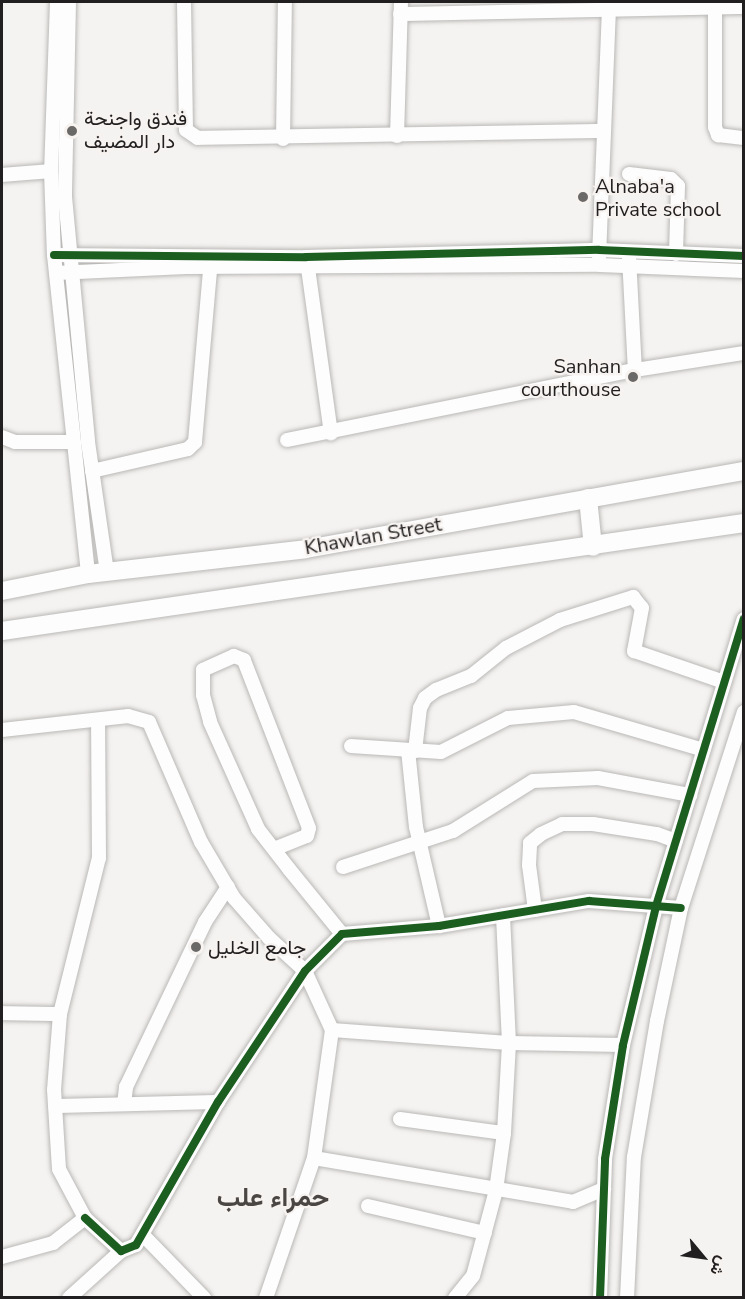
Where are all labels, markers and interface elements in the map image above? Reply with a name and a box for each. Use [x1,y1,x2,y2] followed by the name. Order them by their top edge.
[84,107,187,154] place label: فندق واجنحة دار المضيف
[65,124,79,138] marker: فندق واجنحة دار المضيف
[595,174,721,221] place label: Alnaba'a Private school
[576,190,590,204] marker: Alnaba'a Private school
[521,354,621,401] place label: Sanhan courthouse
[626,370,640,384] marker: Sanhan courthouse
[303,512,443,560] street label: Khawlan Street
[208,935,306,959] place label: جامع الخليل
[189,940,203,954] marker: جامع الخليل
[217,1182,329,1214] district label: حمراء علب
[673,1227,733,1287] north arrow
[704,1252,733,1279] text: ش

